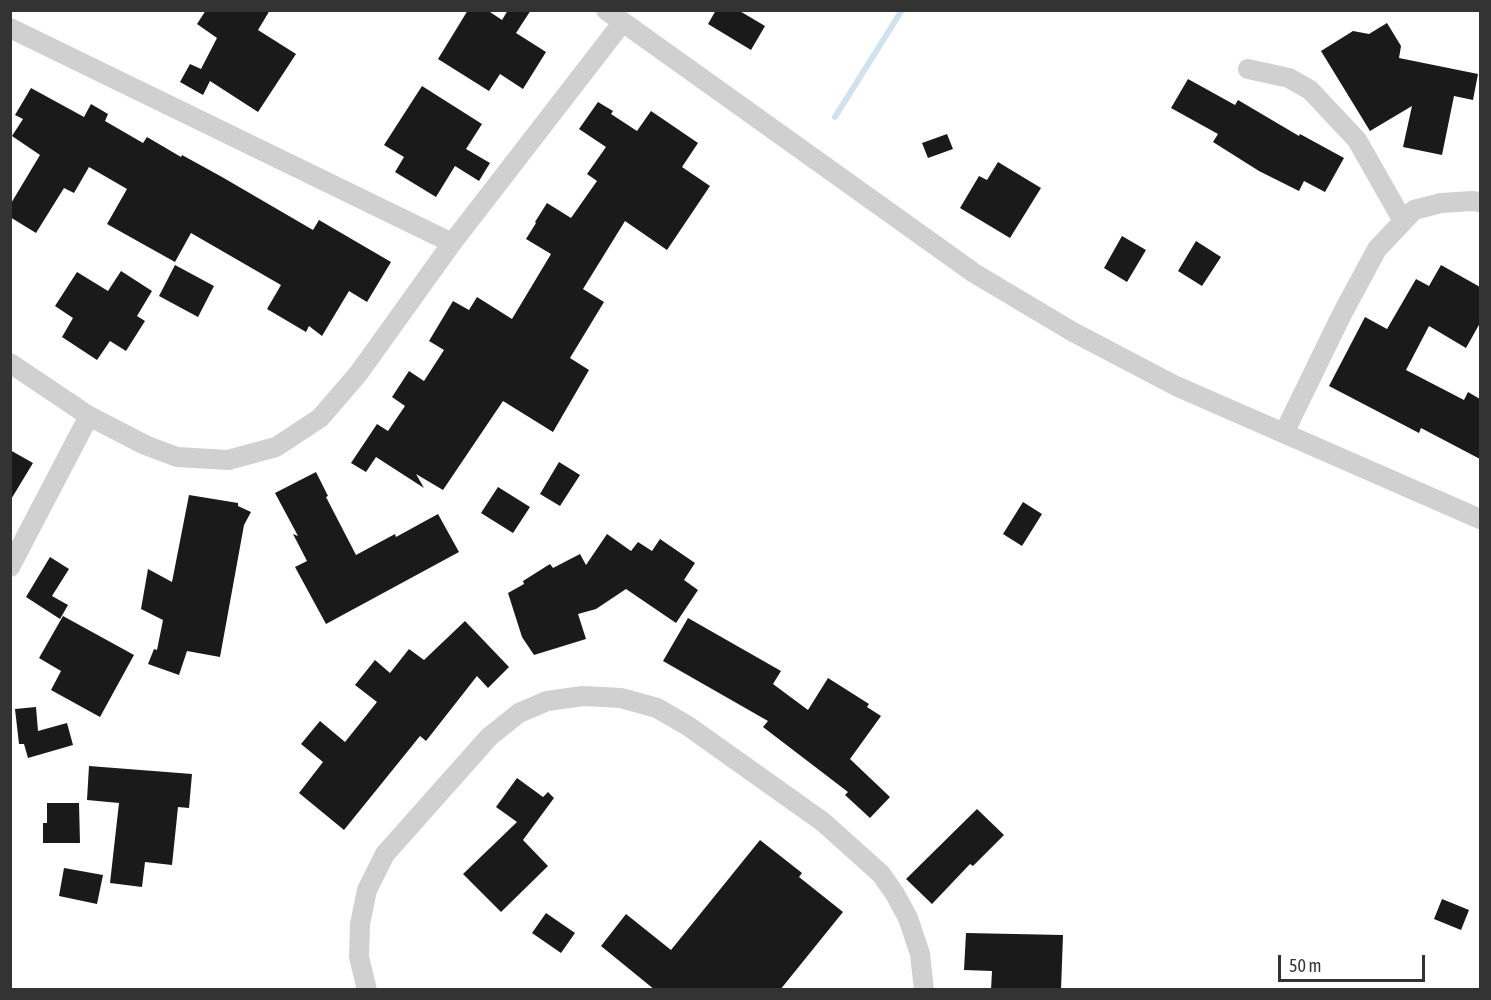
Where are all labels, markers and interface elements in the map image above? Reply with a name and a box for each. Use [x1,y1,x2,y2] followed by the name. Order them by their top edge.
[1281,943,1428,981] scale bar
[1289,955,1321,976] text: 50 m

